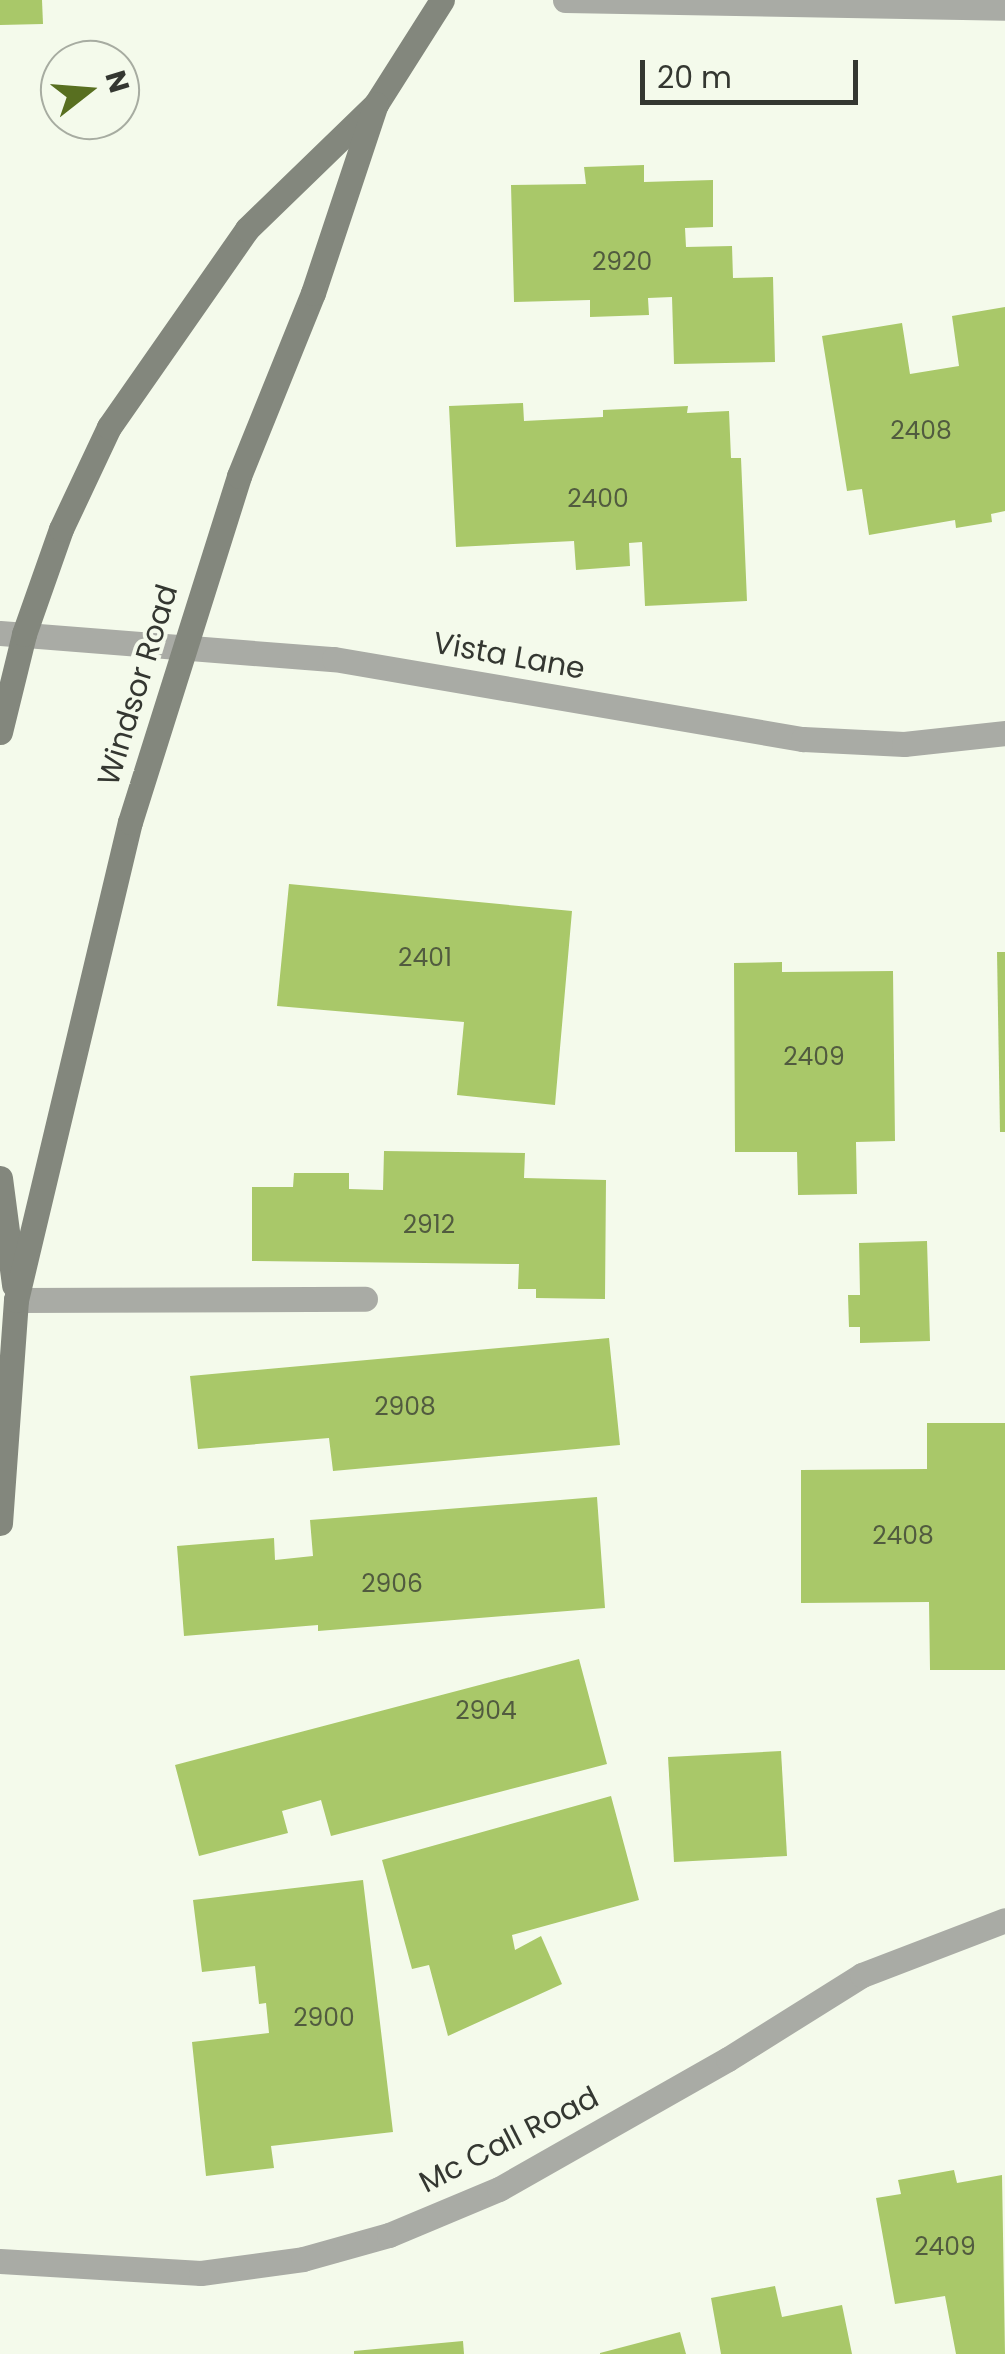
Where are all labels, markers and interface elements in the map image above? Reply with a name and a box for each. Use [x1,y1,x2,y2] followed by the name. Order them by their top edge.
[40,40,140,140] north arrow
[645,40,862,102] scale bar
[657,56,732,99] text: 20 m
[96,66,139,97] text: N
[592,247,652,277] house number: 2920
[890,416,952,446] house number: 2408
[567,484,629,514] house number: 2400
[90,580,186,790] street label: Windsor Road
[430,625,588,687] street label: Vista Lane
[398,943,452,973] house number: 2401
[783,1042,845,1072] house number: 2409
[403,1210,455,1240] house number: 2912
[374,1392,436,1422] house number: 2908
[872,1521,934,1551] house number: 2408
[361,1569,423,1599] house number: 2906
[455,1696,517,1726] house number: 2904
[293,2003,355,2033] house number: 2900
[413,2079,605,2201] street label: Mc Call Road
[914,2232,976,2262] house number: 2409

